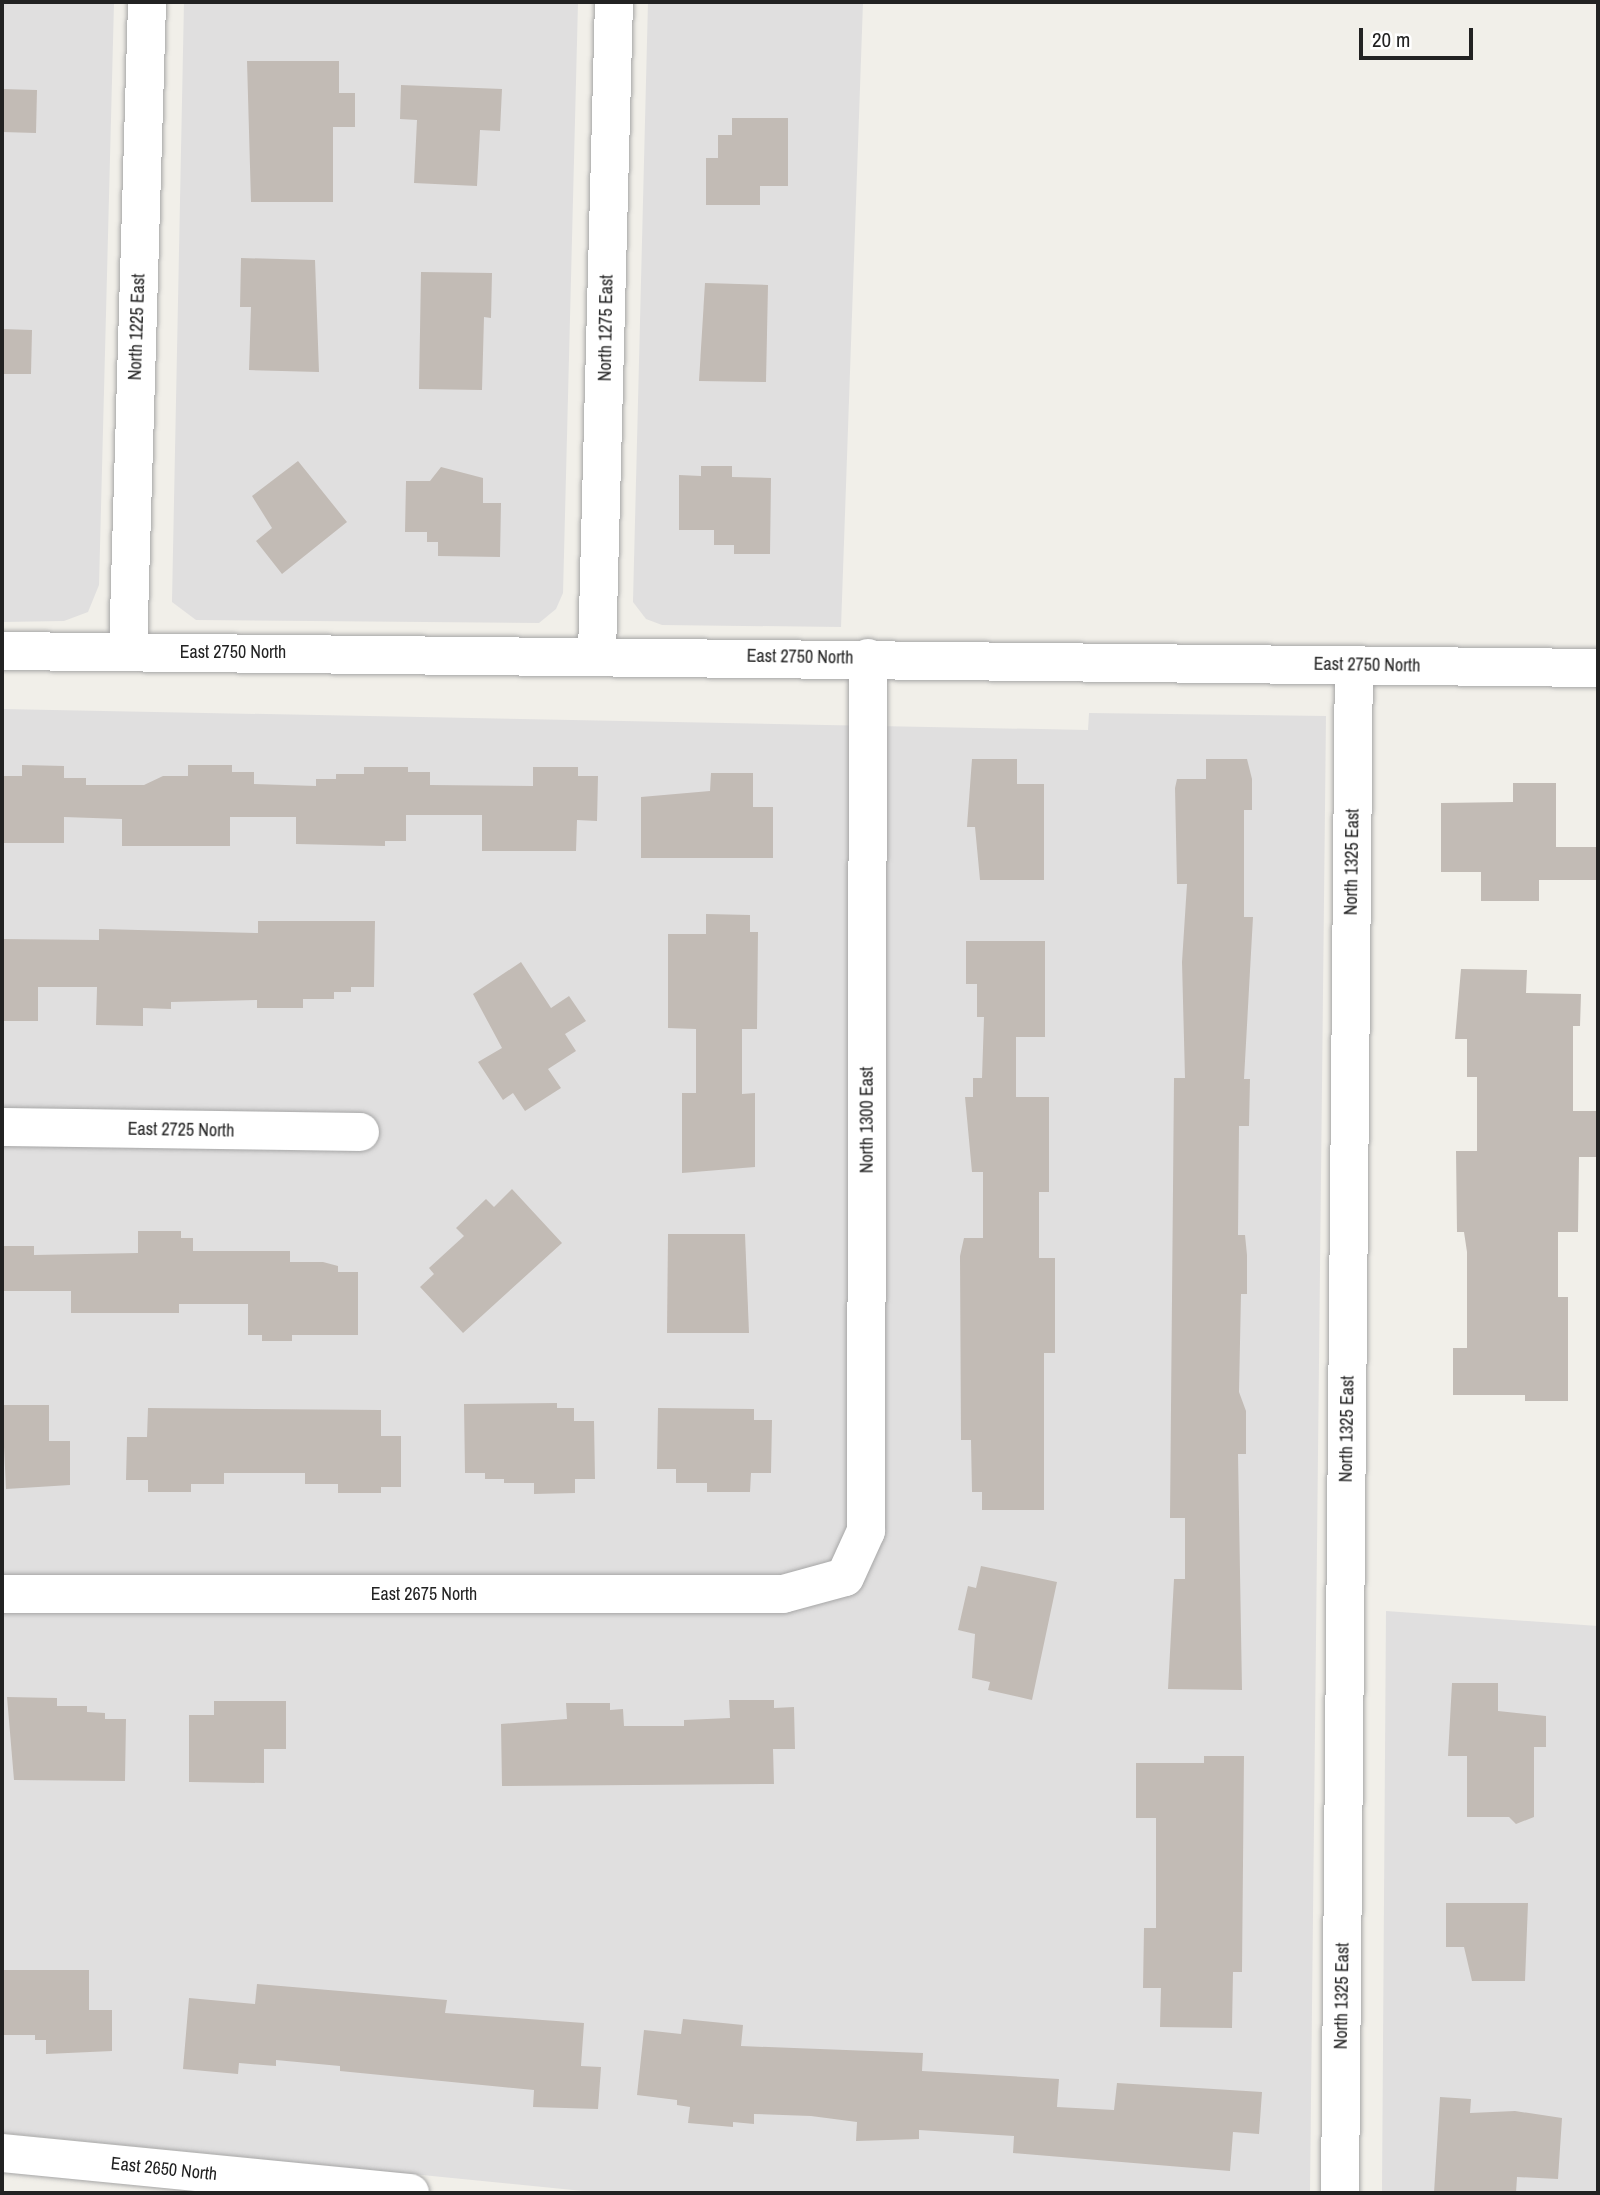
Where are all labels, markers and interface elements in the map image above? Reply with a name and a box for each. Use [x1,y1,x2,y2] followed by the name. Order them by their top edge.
[1362,14,1476,58] scale bar
[1372,25,1410,54] text: 20 m
[124,273,150,381] street label: North 1225 East
[594,274,618,382] street label: North 1275 East
[180,641,286,663] street label: East 2750 North
[746,645,854,669] street label: East 2750 North
[1313,653,1421,677] street label: East 2750 North
[1340,808,1364,916] street label: North 1325 East
[856,1067,878,1173] street label: North 1300 East
[127,1118,235,1142] street label: East 2725 North
[1335,1375,1359,1483] street label: North 1325 East
[371,1583,477,1605] street label: East 2675 North
[1330,1942,1354,2050] street label: North 1325 East
[110,2153,218,2185] street label: East 2650 North

